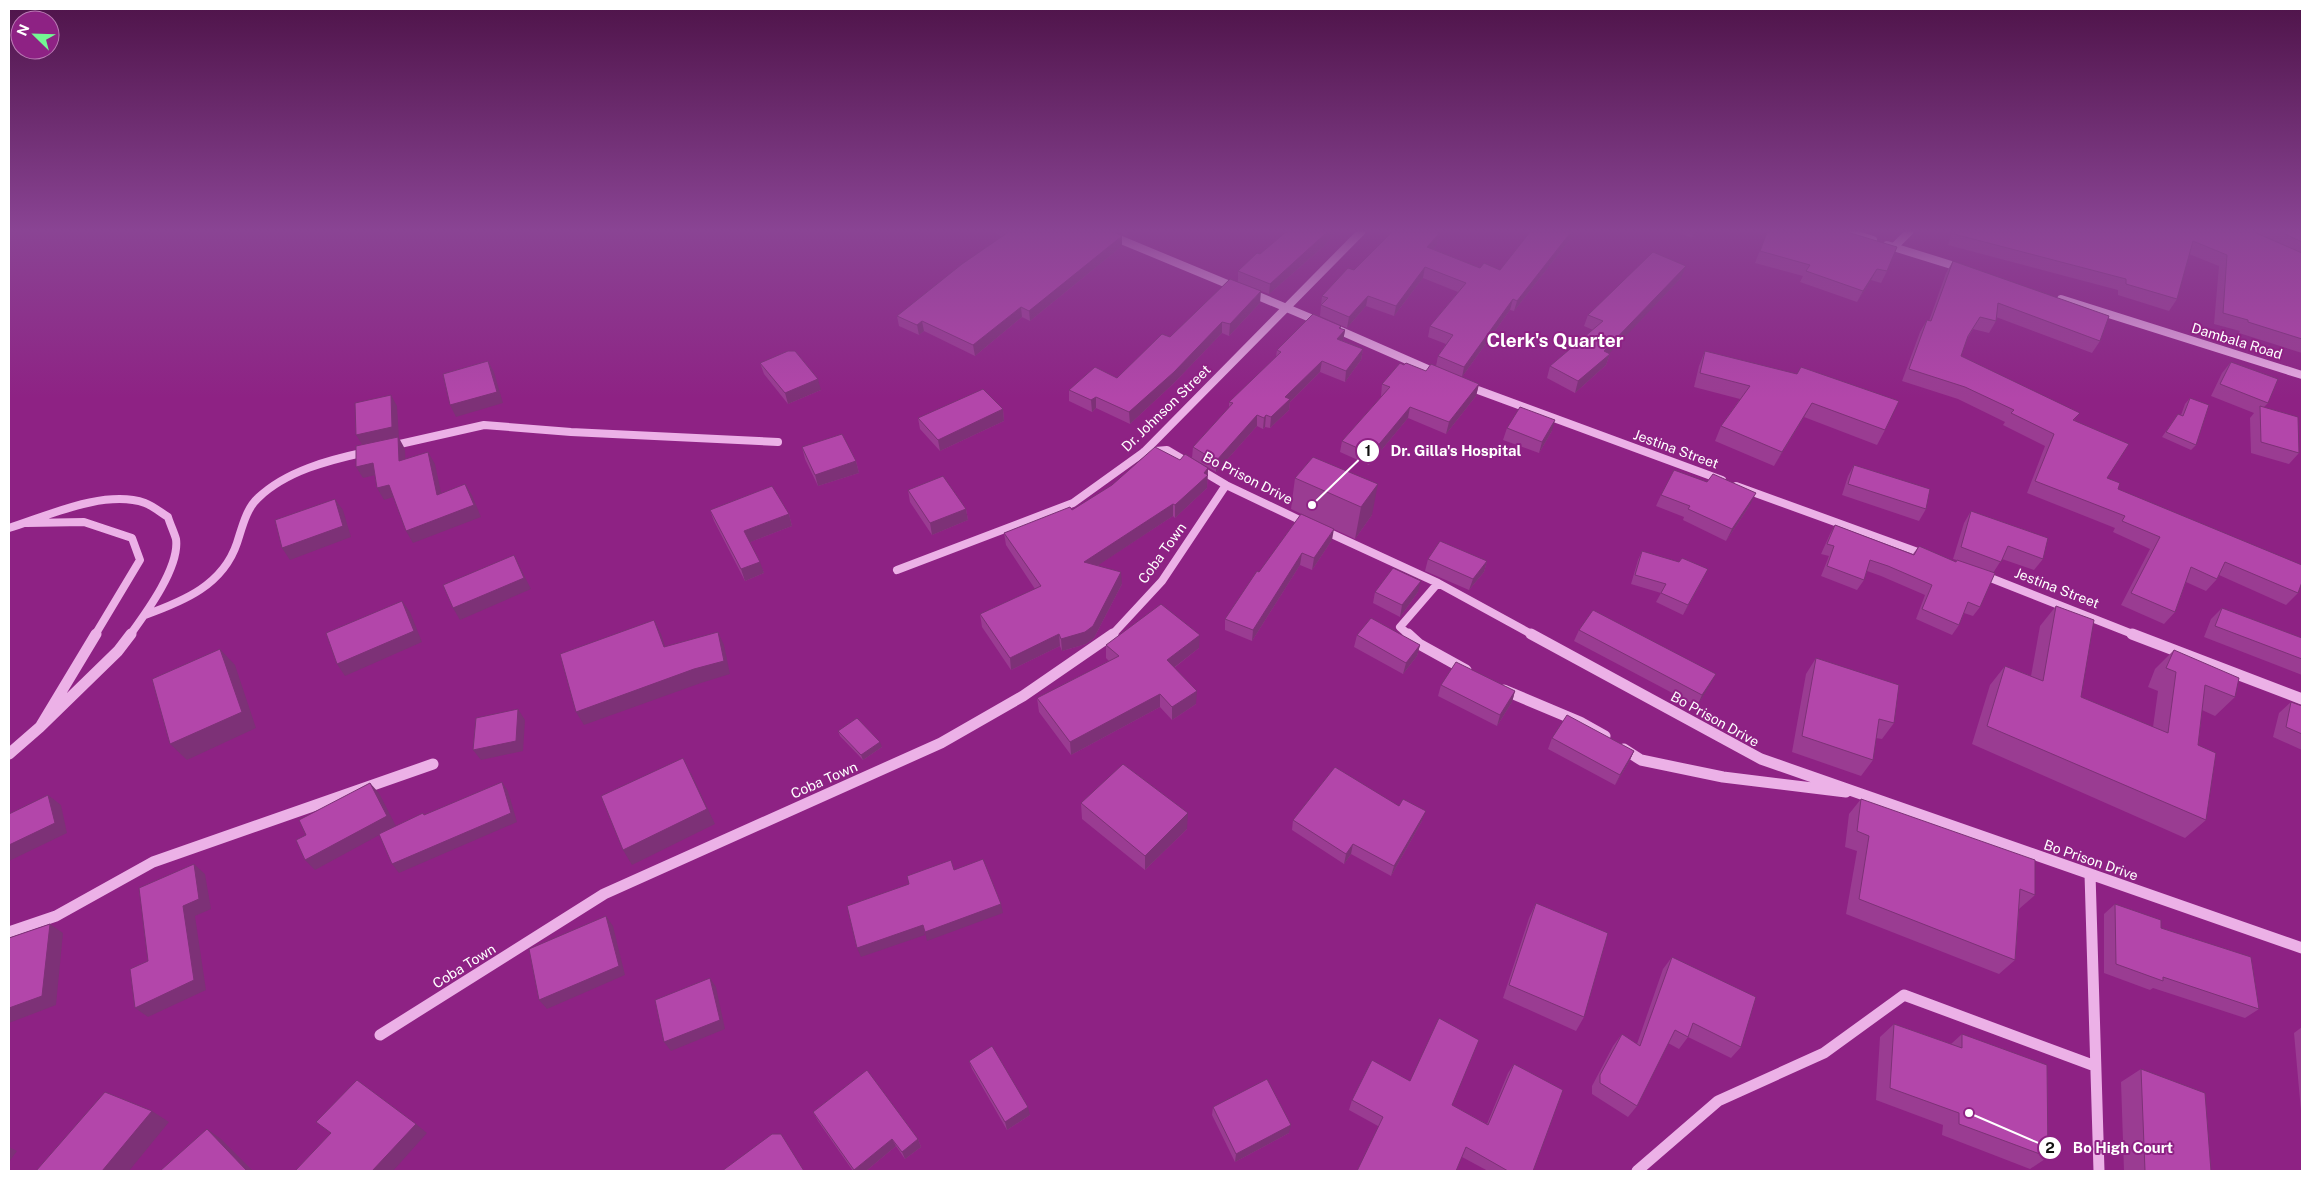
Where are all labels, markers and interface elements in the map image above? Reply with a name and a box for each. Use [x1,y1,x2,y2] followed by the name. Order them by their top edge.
[10,10,60,60] north arrow
[14,22,33,38] text: N
[2190,320,2284,362] street label: Dambala Road
[1486,329,1624,351] district label: Clerk's Quarter
[1118,361,1214,455] street label: Dr. Johnson Street
[1631,426,1721,472] street label: Jestina Street
[1355,436,1532,466] callout: Dr. Gilla's Hospital
[1365,442,1371,459] text: 1
[1390,442,1522,459] text: Dr. Gilla's Hospital
[1200,449,1296,508] street label: Bo Prison Drive
[1135,520,1189,586] street label: Coba Town
[2012,565,2102,611] street label: Jestina Street
[1668,688,1762,750] street label: Bo Prison Drive
[788,758,860,802] street label: Coba Town
[2042,836,2140,884] street label: Bo Prison Drive
[430,940,498,992] street label: Coba Town
[2038,1133,2183,1163] callout: Bo High Court
[2045,1139,2055,1156] text: 2
[2073,1139,2173,1156] text: Bo High Court

